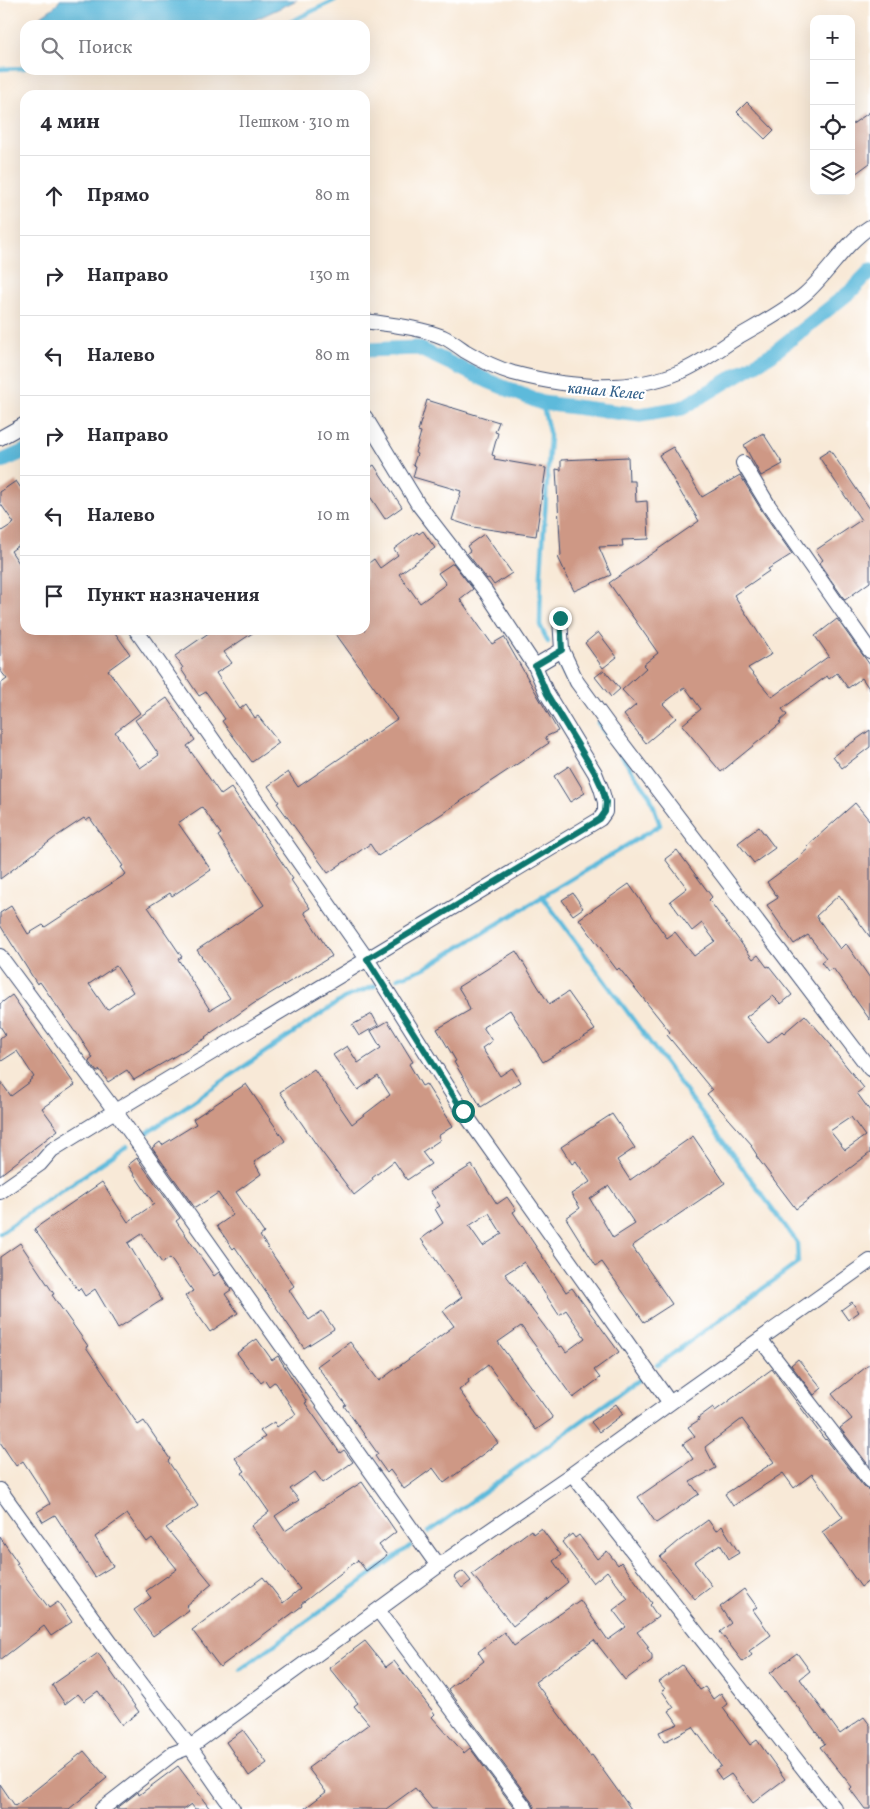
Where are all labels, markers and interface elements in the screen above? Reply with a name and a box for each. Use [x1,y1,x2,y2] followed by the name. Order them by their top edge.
[810,15,855,195] map controls
[810,15,855,60] button: +
[20,20,370,75] search box
[38,34,66,62] icon: search
[78,35,132,61] text: Поиск
[810,60,855,105] button: −
[810,105,855,150] button: locate
[40,108,100,137] text: 4 мин
[239,112,350,134] text: Пешком · 310 m
[810,150,855,195] button: layers
[40,182,68,210] icon: ahead
[87,183,149,209] text: Прямо
[315,185,350,207] text: 80 m
[40,262,68,290] icon: right
[87,263,169,289] text: Направо
[309,265,350,287] text: 130 m
[40,342,68,370] icon: left
[87,343,155,369] text: Налево
[315,345,350,367] text: 80 m
[567,378,646,406] water label: канал Келес
[40,422,68,450] icon: right
[87,423,169,449] text: Направо
[317,425,350,447] text: 10 m
[40,502,68,530] icon: left
[87,503,155,529] text: Налево
[317,505,350,527] text: 10 m
[40,582,68,610] icon: arrive
[87,583,260,609] text: Пункт назначения
[549,607,572,630] route end
[452,1100,475,1123] route start

